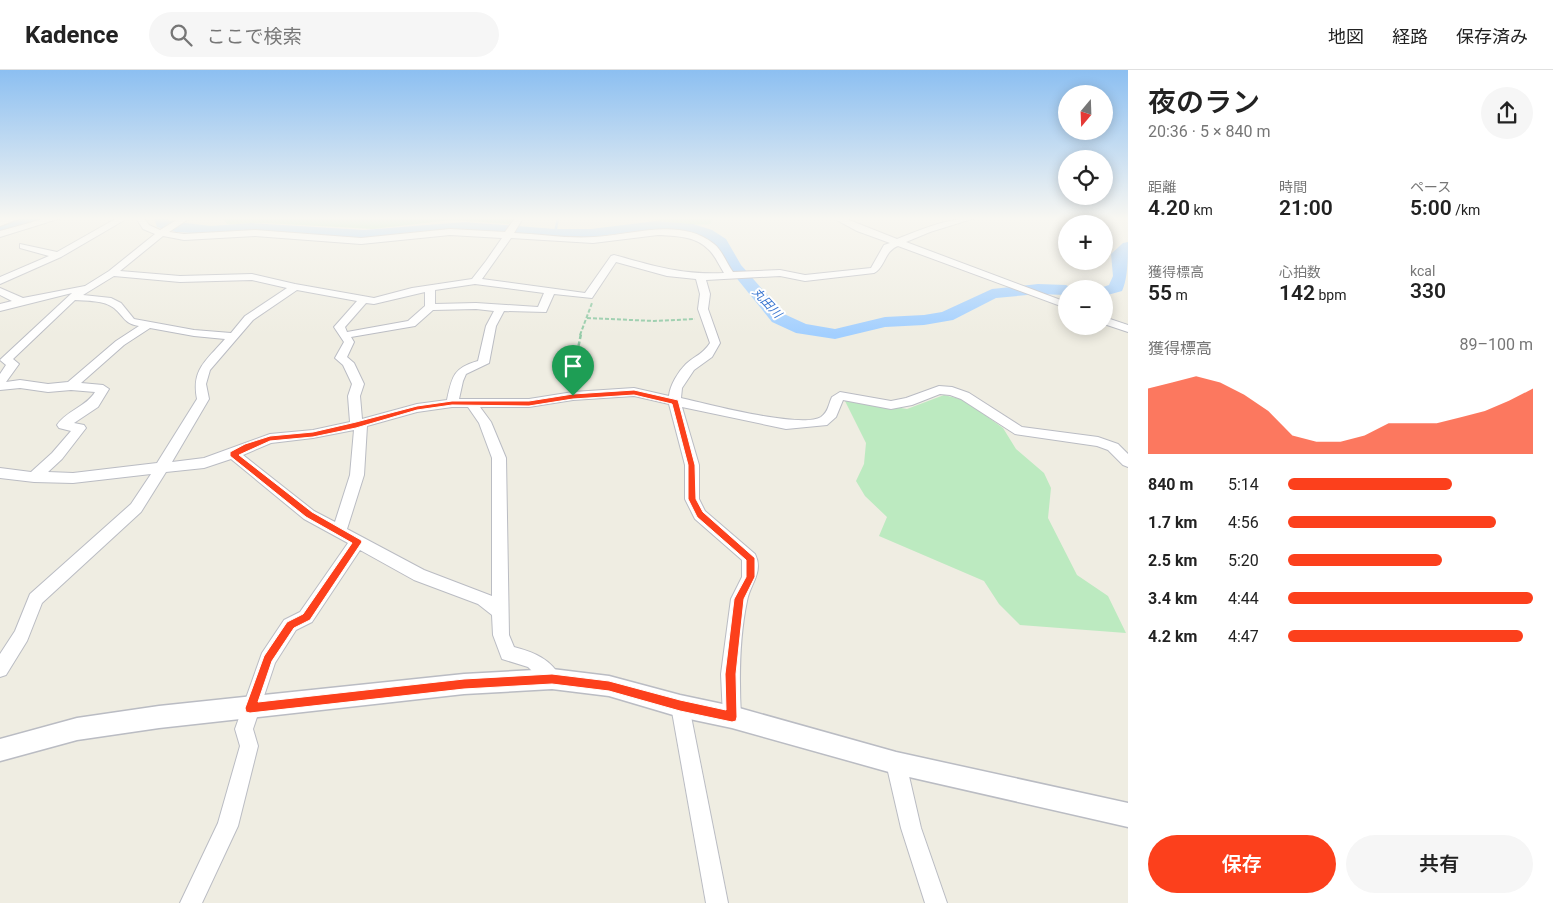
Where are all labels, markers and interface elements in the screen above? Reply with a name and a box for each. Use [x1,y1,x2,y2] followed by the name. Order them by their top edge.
[149,12,499,57] search box
[25,21,119,49] text: Kadence
[167,21,195,49] icon: search
[207,25,302,48] text: ここで検索
[1328,26,1364,47] text: 地図
[1392,26,1428,47] text: 経路
[1456,26,1528,47] text: 保存済み
[1058,85,1112,140] north arrow
[1058,85,1113,335] map controls
[1148,86,1260,119] text: 夜のラン
[1481,87,1533,139] button: share
[1148,122,1270,141] text: 20:36 · 5 × 840 m
[1058,150,1113,205] button: locate
[1148,179,1176,195] text: 距離
[1279,179,1307,195] text: 時間
[1410,179,1451,195] text: ペース
[1148,196,1190,220] text: 4.20
[1279,196,1333,220] text: 21:00
[1410,196,1452,220] text: 5:00
[1190,202,1213,218] text: km
[1452,202,1480,218] text: /km
[1058,215,1113,270] button: +
[1410,263,1435,279] text: kcal
[1148,264,1204,280] text: 獲得標高
[1279,264,1321,280] text: 心拍数
[1410,279,1446,303] text: 330
[1058,280,1113,335] button: −
[1148,281,1172,305] text: 55
[1279,281,1315,305] text: 142
[750,285,786,322] water label: 丸田川
[1172,287,1188,303] text: m
[1315,287,1346,303] text: bpm
[1460,335,1533,354] text: 89–100 m
[1148,339,1212,358] text: 獲得標高
[552,345,594,396] pin
[559,352,587,380] icon: arrive
[1148,475,1193,494] text: 840 m
[1228,475,1259,494] text: 5:14
[1148,513,1197,532] text: 1.7 km
[1228,513,1259,532] text: 4:56
[1148,551,1197,570] text: 2.5 km
[1228,551,1259,570] text: 5:20
[1148,589,1197,608] text: 3.4 km
[1228,589,1259,608] text: 4:44
[1148,627,1197,646] text: 4.2 km
[1228,627,1259,646] text: 4:47
[1148,835,1336,893] button: 保存
[1346,835,1533,893] button: 共有

